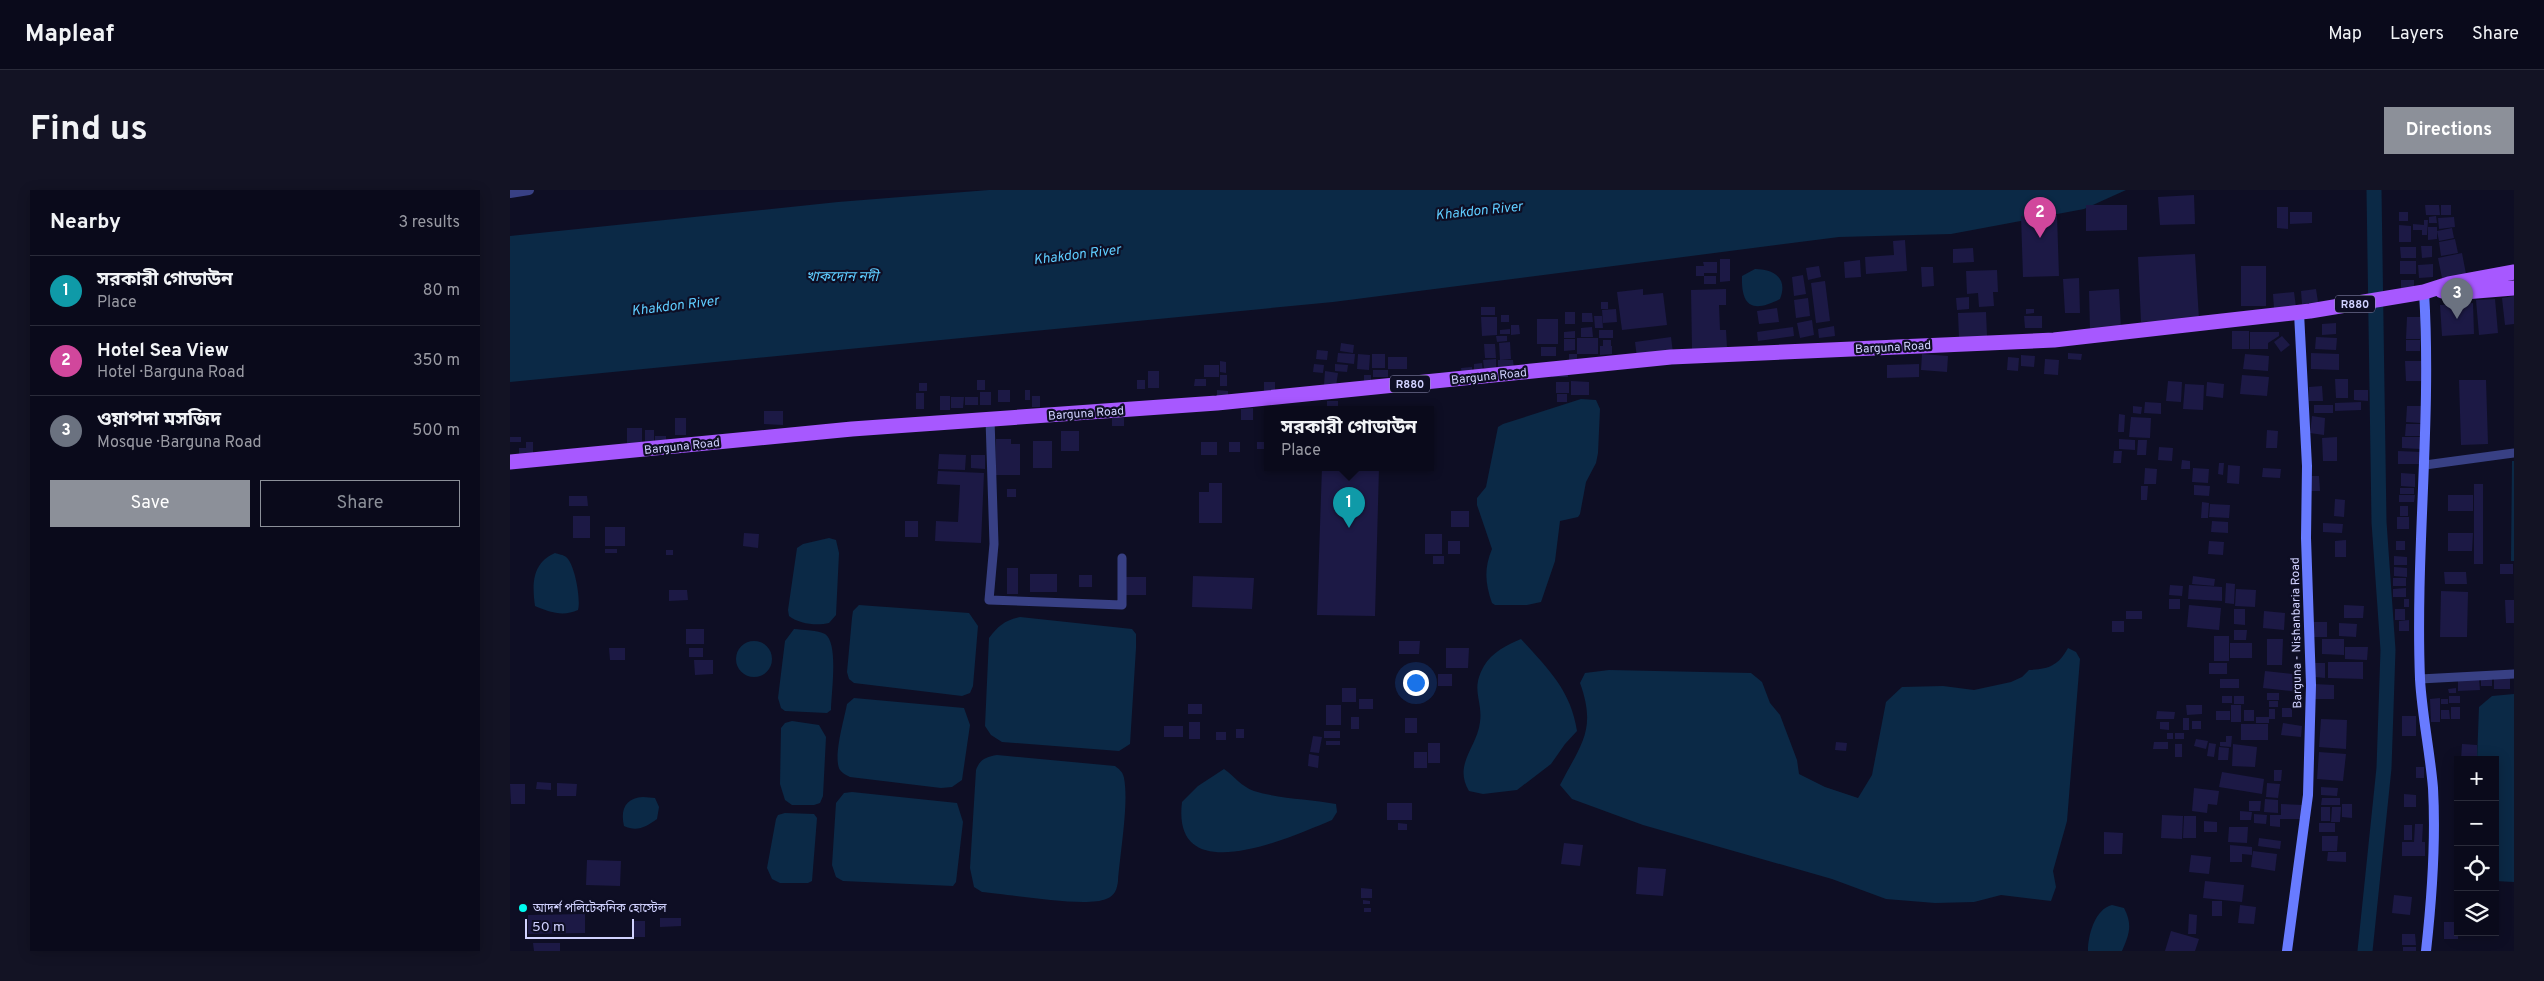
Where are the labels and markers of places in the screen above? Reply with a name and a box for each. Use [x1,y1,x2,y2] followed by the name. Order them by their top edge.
[2024,197,2056,238] pin: 2
[2441,278,2473,319] pin: 3
[1333,487,1365,528] pin: 1
[532,900,667,917] place label: আদর্শ পলিটেকনিক হোস্টেল
[517,902,529,914] marker: আদর্শ পলিটেকনিক হোস্টেল

